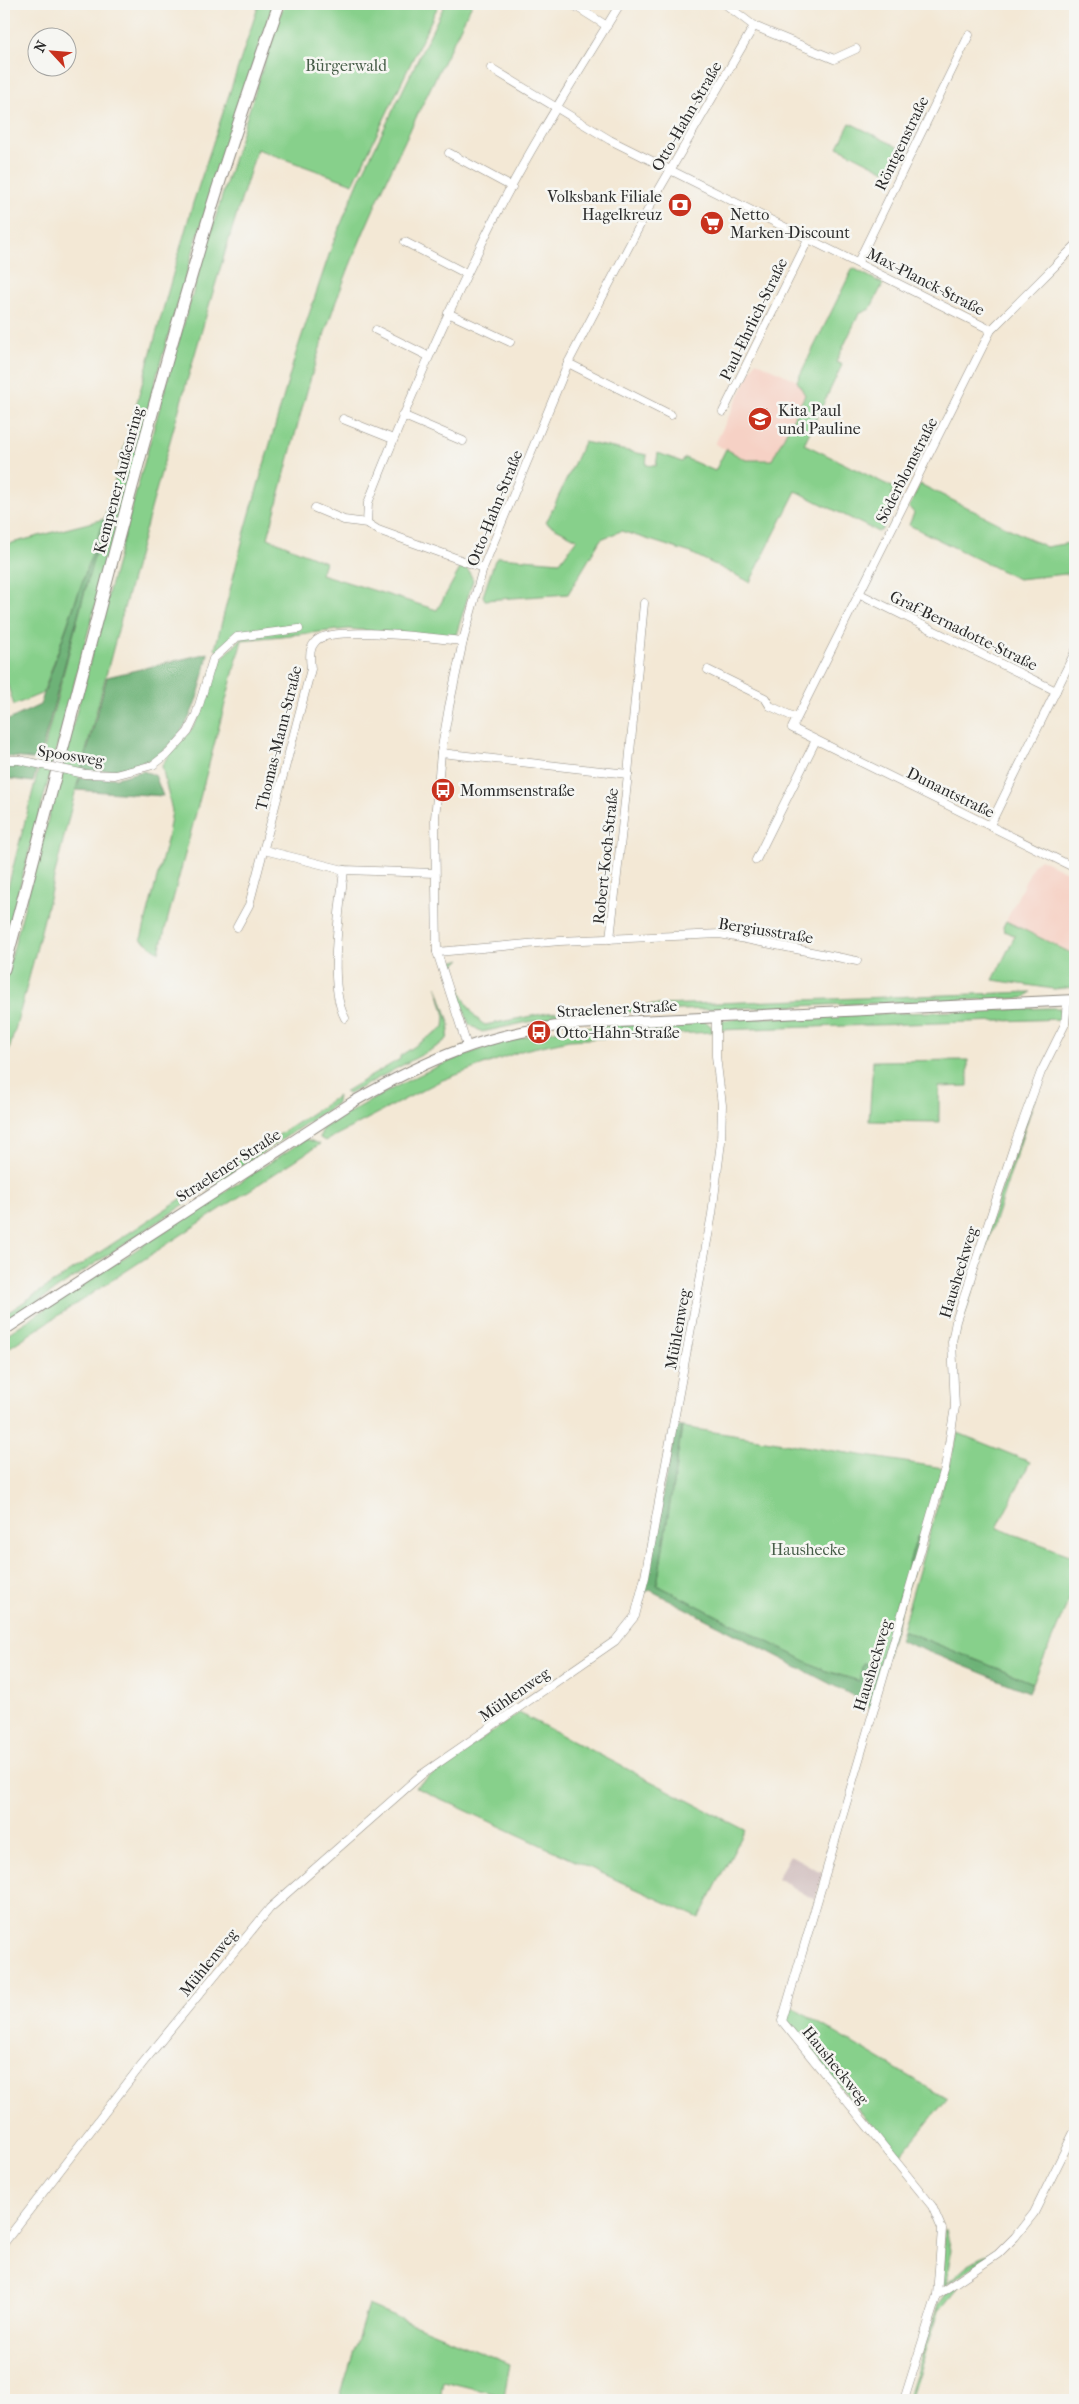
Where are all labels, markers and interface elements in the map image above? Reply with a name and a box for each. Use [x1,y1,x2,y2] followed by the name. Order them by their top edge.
[28,28,78,78] north arrow
[31,38,51,55] text: N
[305,56,387,75] park label: Bürgerwald
[647,58,726,175] street label: Otto-Hahn-Straße
[870,93,932,193] street label: Röntgenstraße
[546,187,662,224] place label: Volksbank Filiale Hagelkreuz
[667,192,693,218] bank icon: Volksbank Filiale Hagelkreuz
[730,205,850,242] place label: Netto Marken-Discount
[699,210,725,236] supermarket icon: Netto Marken-Discount
[864,244,988,319] street label: Max-Planck-Straße
[716,255,791,384] street label: Paul-Ehrlich-Straße
[777,401,861,438] place label: Kita Paul und Pauline
[90,404,147,556] street label: Kempener Außenring
[747,406,773,432] school or university icon: Kita Paul und Pauline
[872,414,941,526] street label: Söderblomstraße
[462,447,526,569] street label: Otto-Hahn-Straße
[887,586,1041,675] street label: Graf-Bernadotte-Straße
[251,664,306,812] street label: Thomas-Mann-Straße
[36,741,106,770] street label: Spoosweg
[904,763,998,822] street label: Dunantstraße
[430,777,456,803] bus stop icon: Mommsenstraße
[460,781,575,800] place label: Mommsenstraße
[589,787,622,925] street label: Robert-Koch-Straße
[717,914,815,947] street label: Bergiusstraße
[556,996,678,1021] street label: Straelener Straße
[526,1019,552,1045] bus stop icon: Otto-Hahn-Straße
[556,1023,680,1042] place label: Otto-Hahn-Straße
[173,1125,284,1206] street label: Straelener Straße
[935,1223,982,1320] street label: Hausheckweg
[661,1287,694,1371] street label: Mühlenweg
[771,1540,845,1559] park label: Haushecke
[849,1616,896,1713] street label: Hausheckweg
[475,1663,554,1726] street label: Mühlenweg
[175,1924,242,2000] street label: Mühlenweg
[798,2022,873,2109] street label: Hausheckweg

